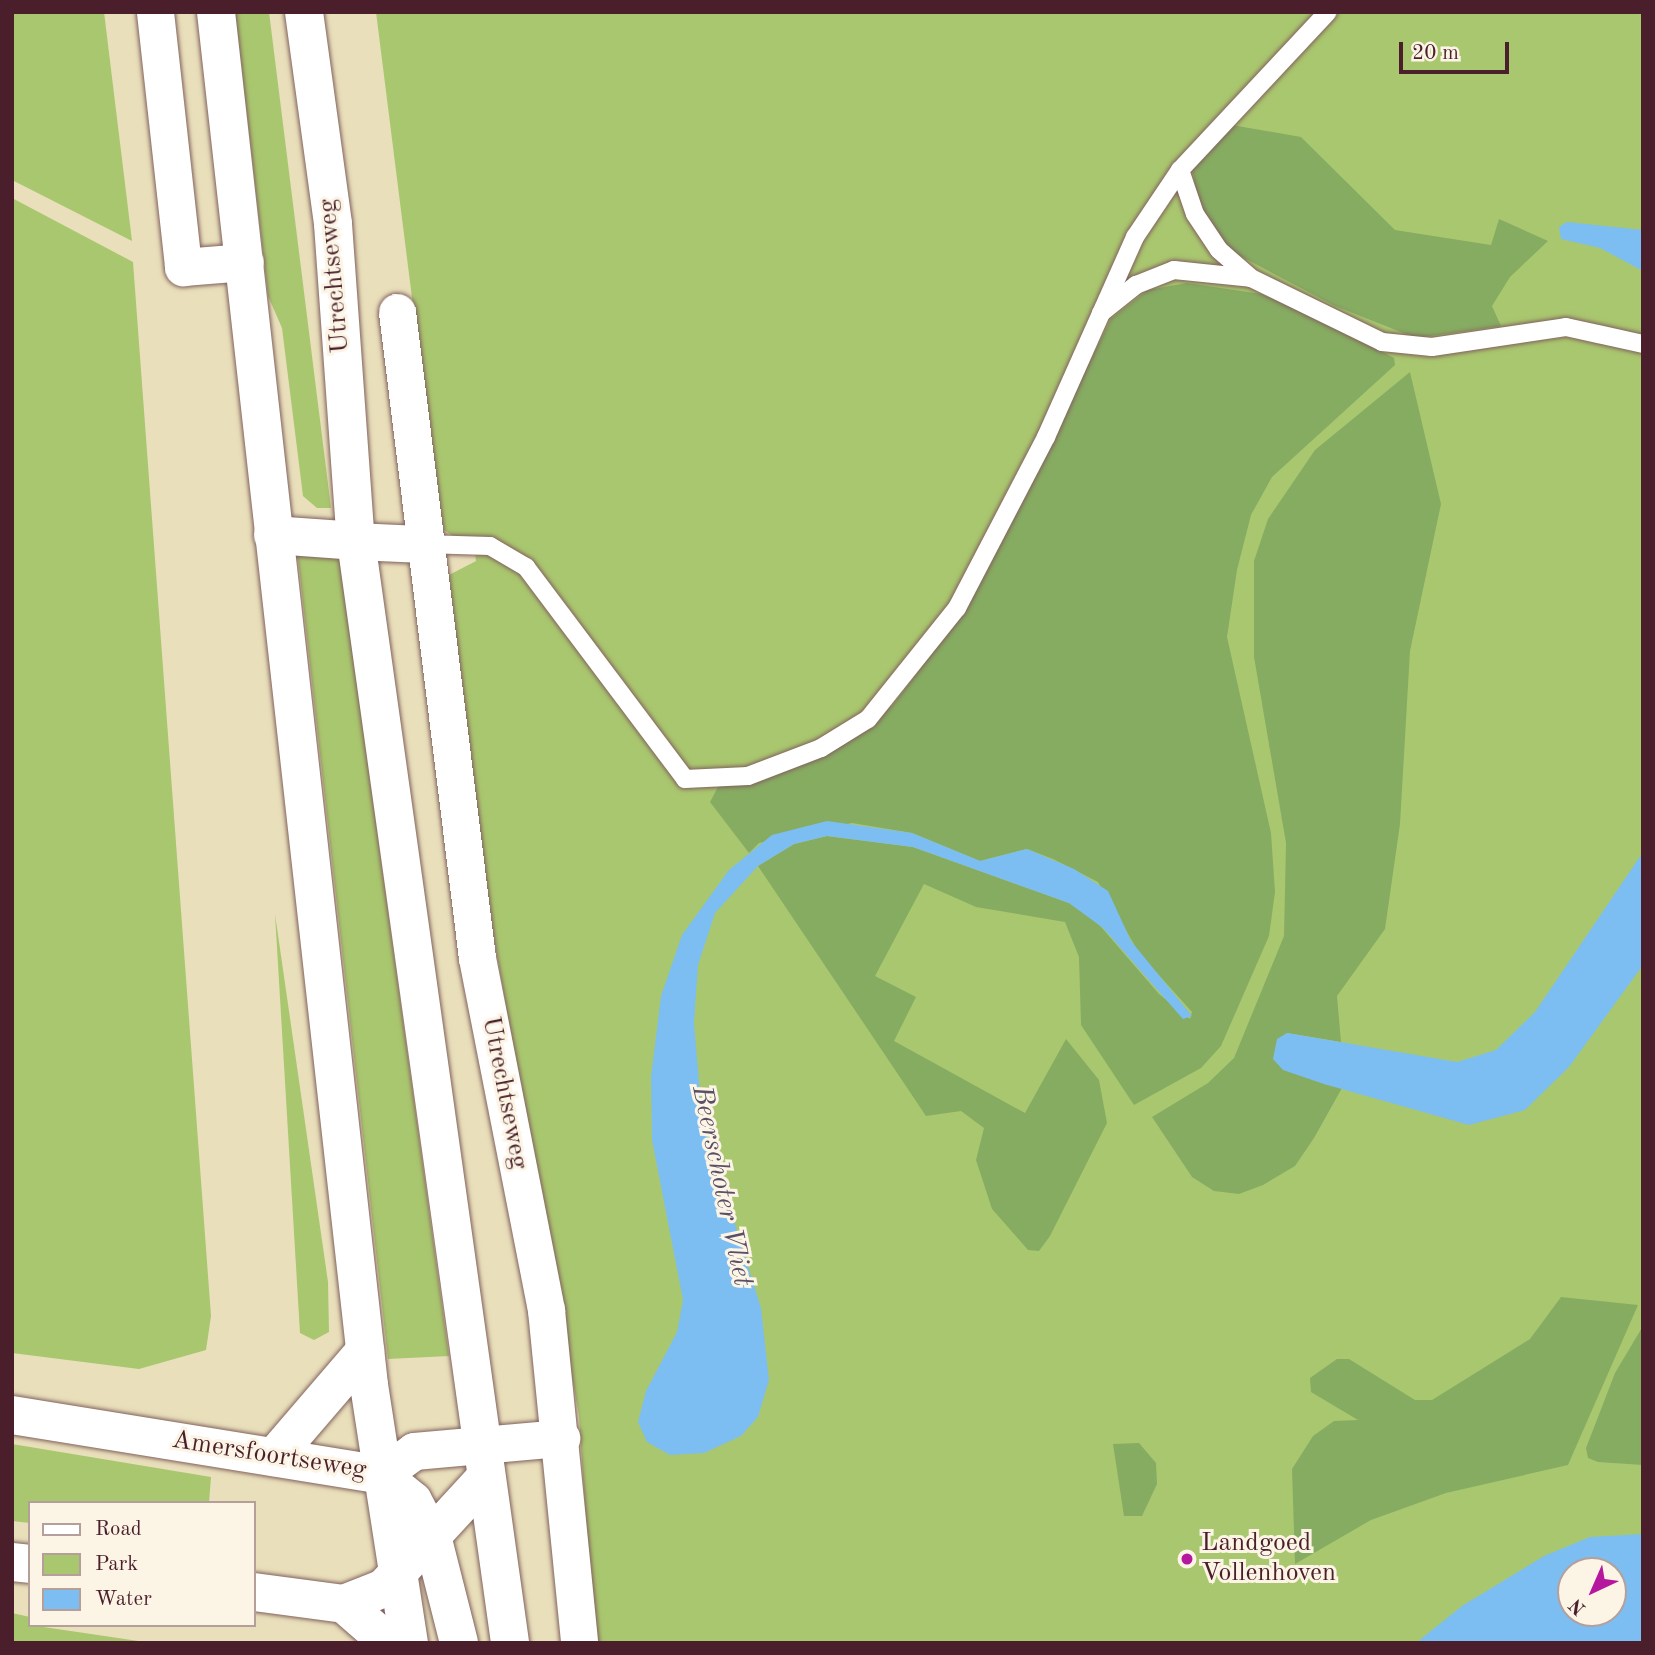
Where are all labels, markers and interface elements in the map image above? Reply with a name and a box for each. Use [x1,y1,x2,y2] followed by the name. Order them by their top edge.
[1403,28,1513,72] scale bar
[1412,43,1459,64] text: 20 m
[313,198,357,354] street label: Utrechtseweg
[474,1014,534,1172] street label: Utrechtseweg
[683,1082,759,1290] water label: Beerschoter Vliet
[169,1425,369,1487] street label: Amersfoortseweg
[28,1501,256,1627] legend
[95,1519,142,1540] text: Road
[1201,1528,1336,1590] place label: Landgoed Vollenhoven
[1179,1551,1195,1567] marker: Landgoed Vollenhoven
[95,1554,138,1575] text: Park
[1557,1557,1627,1627] north arrow
[95,1589,152,1610] text: Water
[1567,1594,1590,1618] text: N

